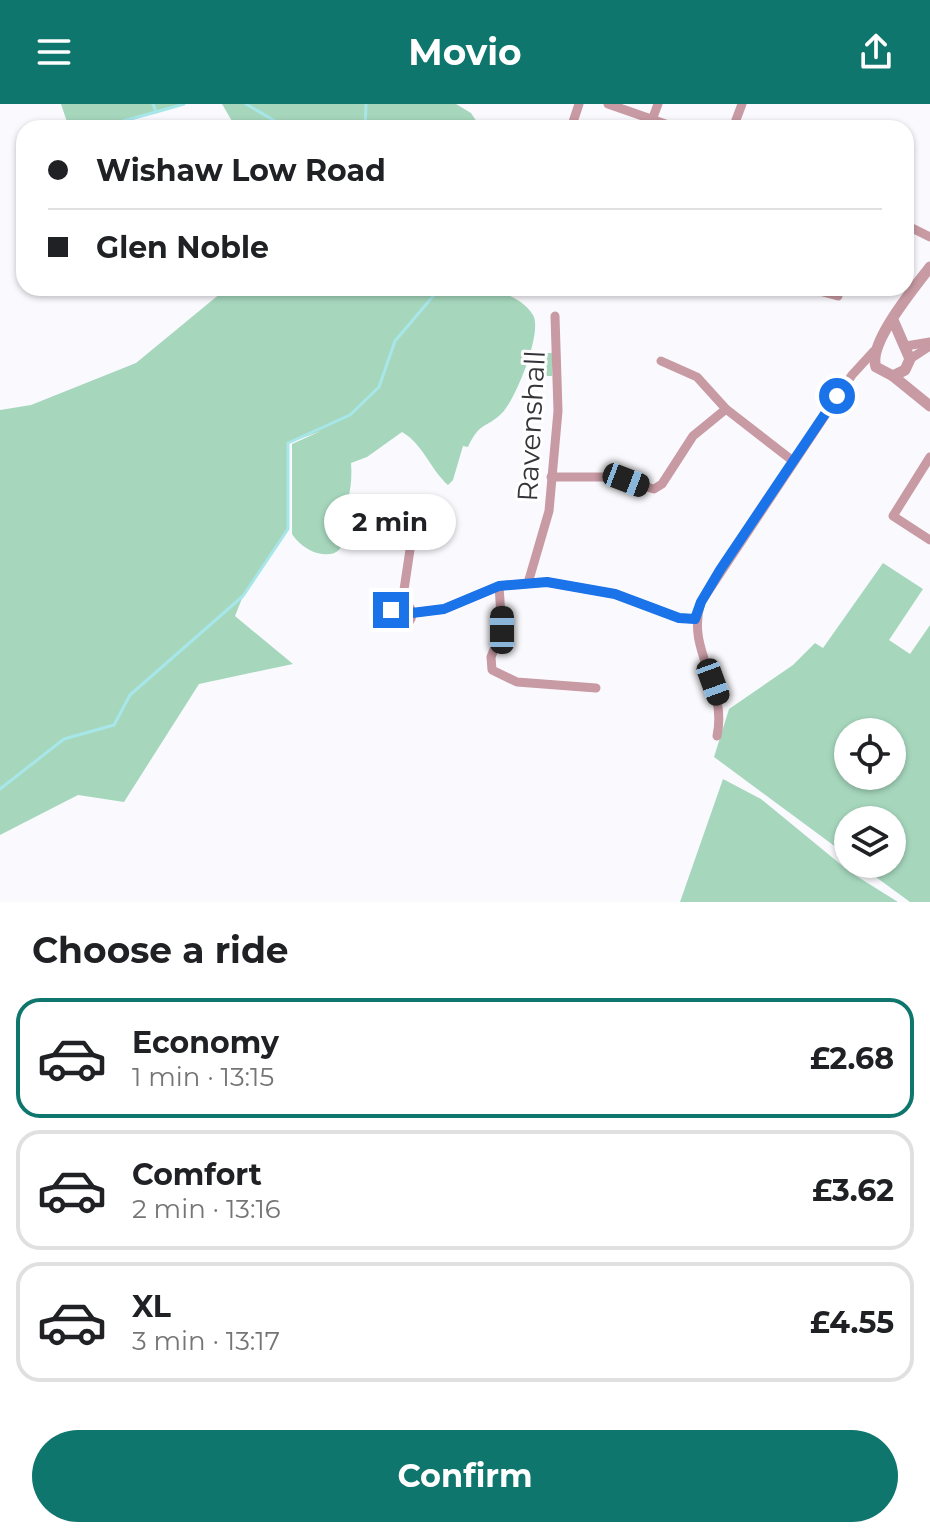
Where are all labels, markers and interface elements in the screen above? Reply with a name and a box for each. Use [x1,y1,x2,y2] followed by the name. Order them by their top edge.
[32,30,76,74] icon: menu
[408,30,522,74] text: Movio
[854,30,898,74] icon: share
[96,152,386,189] text: Wishaw Low Road
[96,229,269,266] text: Glen Noble
[510,350,552,502] street label: Ravenshall
[819,378,855,414] route start
[599,460,653,500] car
[325,494,457,550] callout: 2 min
[352,506,428,538] text: 2 min
[373,592,409,628] route end
[490,606,514,654] car
[694,655,732,709] car
[834,718,906,878] map controls
[834,718,906,790] button: locate
[834,806,906,878] button: layers
[32,928,289,972] text: Choose a ride
[36,1022,108,1094] icon: car
[132,1024,279,1061] text: Economy
[810,1040,894,1077] text: £2.68
[132,1061,274,1093] text: 1 min · 13:15
[36,1154,108,1226] icon: car
[132,1156,262,1193] text: Comfort
[812,1172,894,1209] text: £3.62
[132,1193,281,1225] text: 2 min · 13:16
[36,1286,108,1358] icon: car
[132,1288,171,1325] text: XL
[810,1304,894,1341] text: £4.55
[132,1325,280,1357] text: 3 min · 13:17
[32,1430,898,1522] button: Confirm

